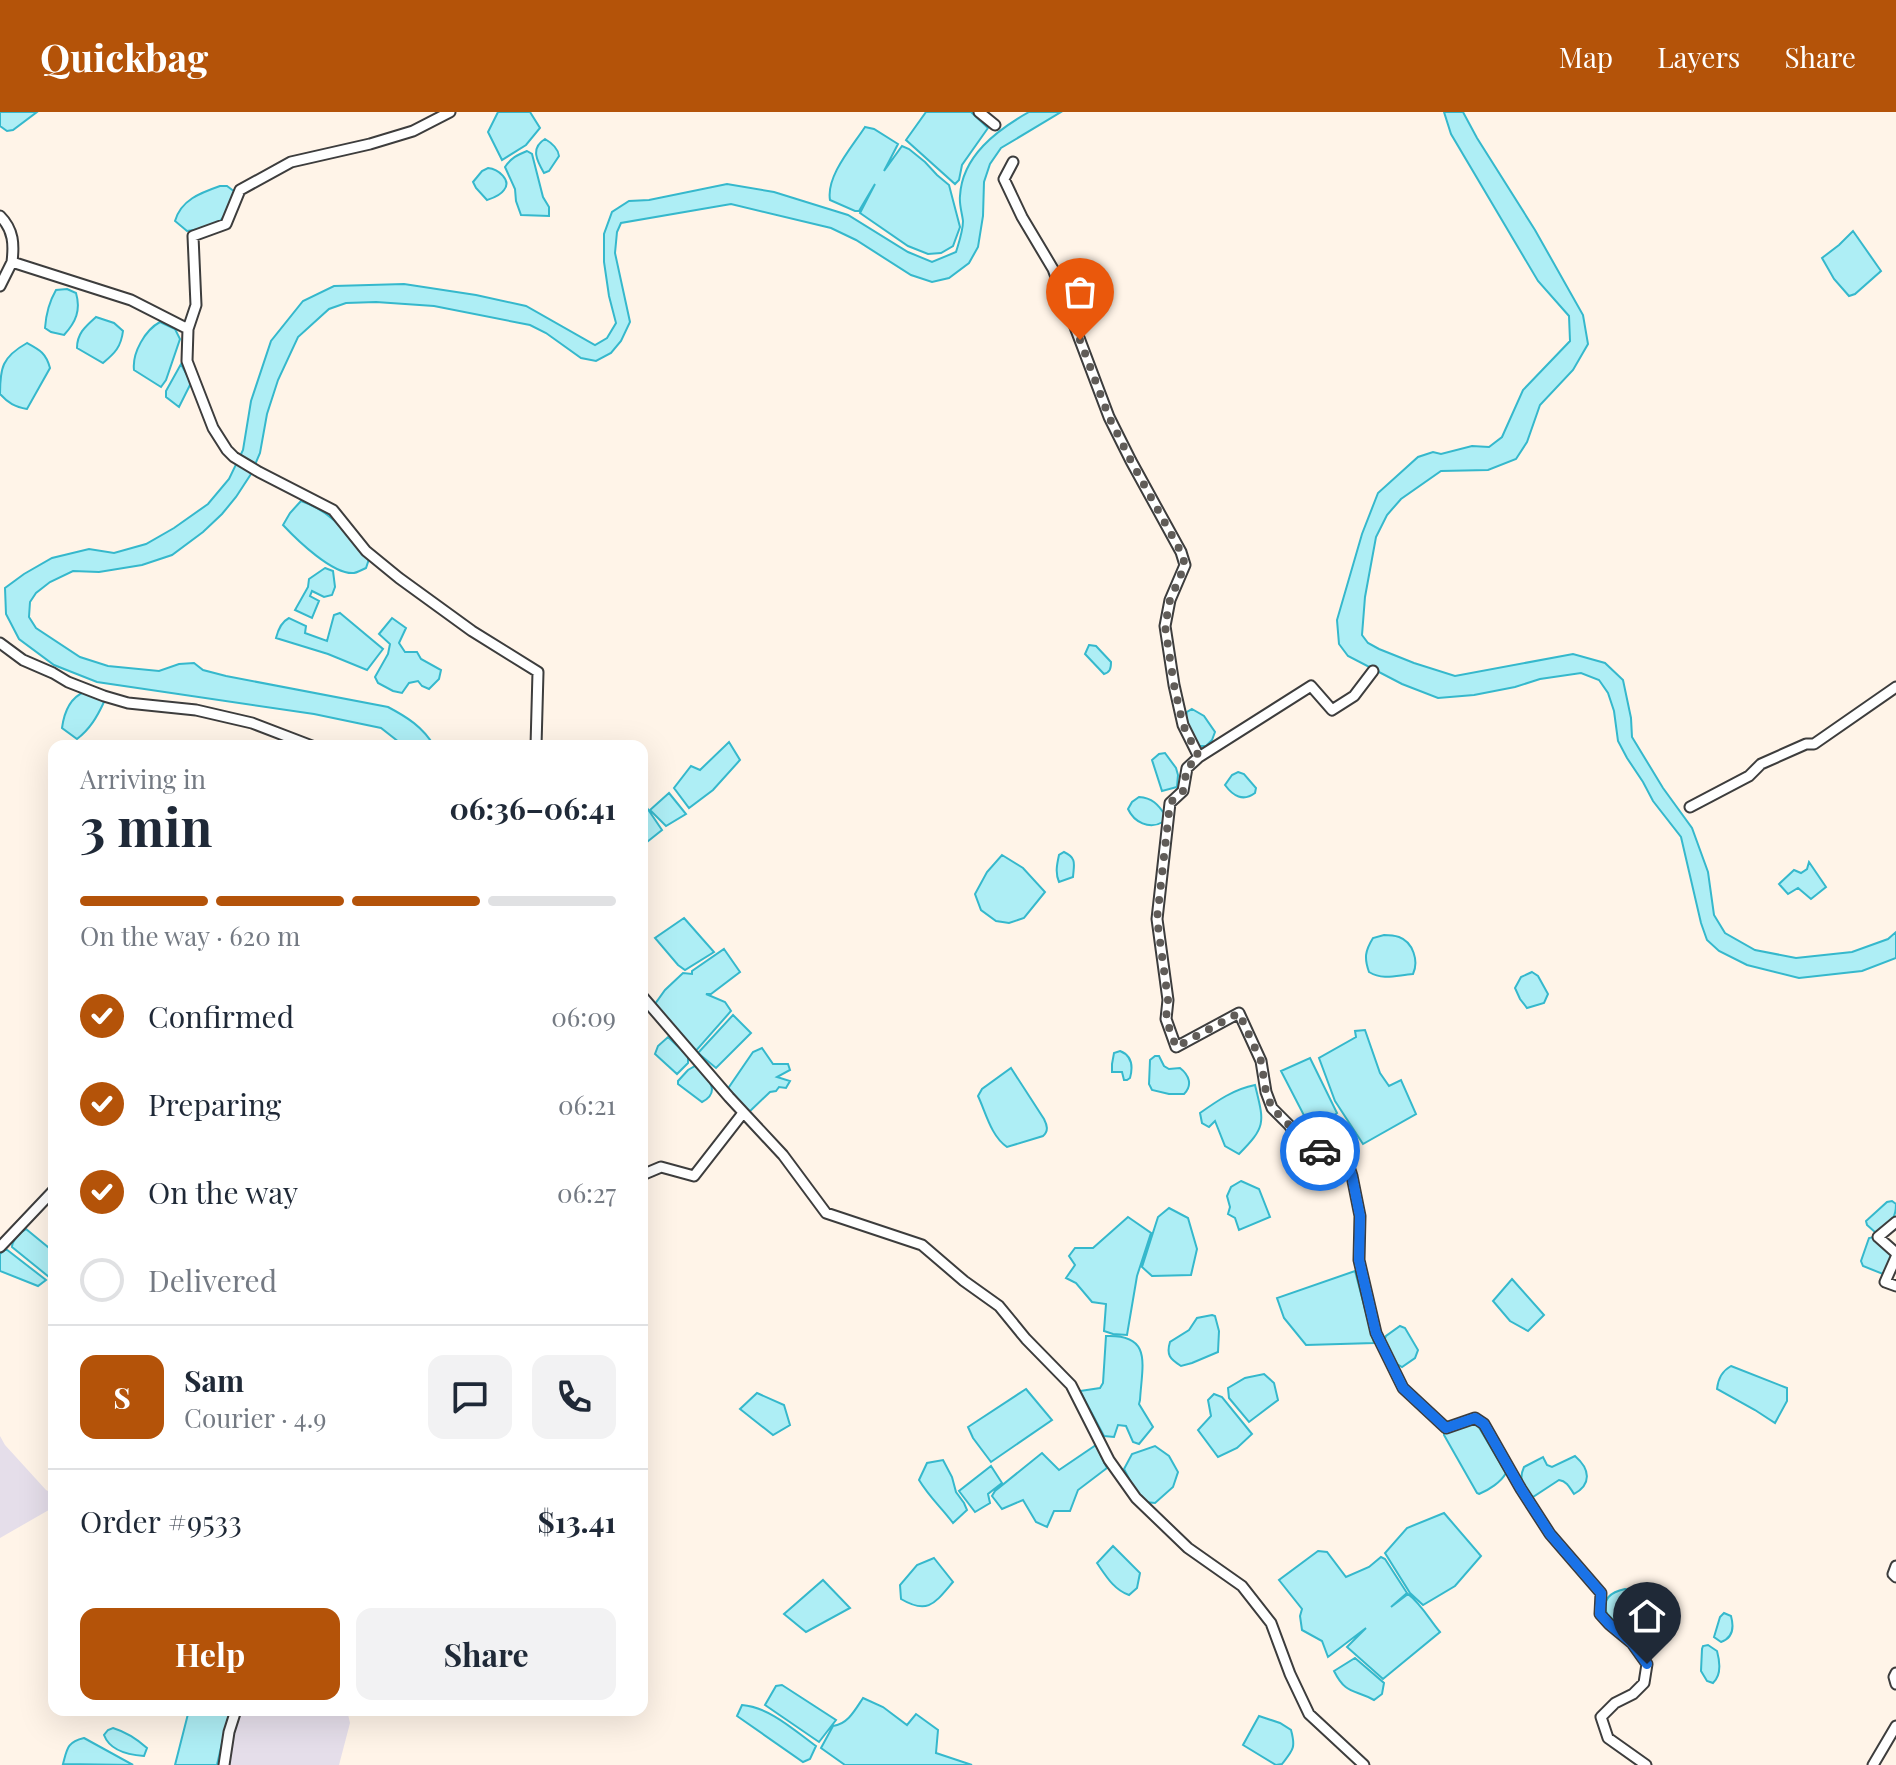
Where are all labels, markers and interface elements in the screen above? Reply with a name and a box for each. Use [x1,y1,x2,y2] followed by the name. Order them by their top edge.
[40,31,208,82] text: Quickbag
[1559,38,1613,75] text: Map
[1657,38,1740,75] text: Layers
[1784,38,1856,75] text: Share
[1046,258,1114,340] pin
[1058,270,1102,314] icon: bag
[80,761,206,796] text: Arriving in
[449,788,616,828] text: 06:36–06:41
[80,791,213,860] text: 3 min
[80,918,300,953] text: On the way · 620 m
[80,994,124,1038] icon: check
[148,996,294,1036] text: Confirmed
[551,999,616,1034] text: 06:09
[80,1082,124,1126] icon: check
[148,1084,281,1124] text: Preparing
[558,1087,616,1122] text: 06:21
[1280,1111,1360,1191] courier
[1298,1129,1342,1173] icon: car
[80,1170,124,1214] icon: check
[148,1172,298,1212] text: On the way
[557,1175,616,1210] text: 06:27
[148,1260,277,1300] text: Delivered
[428,1355,512,1439] button: chat
[532,1355,616,1439] button: phone
[184,1360,244,1400] text: Sam
[113,1377,131,1417] text: S
[184,1400,326,1435] text: Courier · 4.9
[80,1501,242,1541] text: Order #9533
[537,1501,616,1541] text: $13.41
[1613,1582,1681,1664] pin
[1625,1594,1669,1638] icon: home
[80,1608,340,1700] button: Help
[356,1608,616,1700] button: Share

